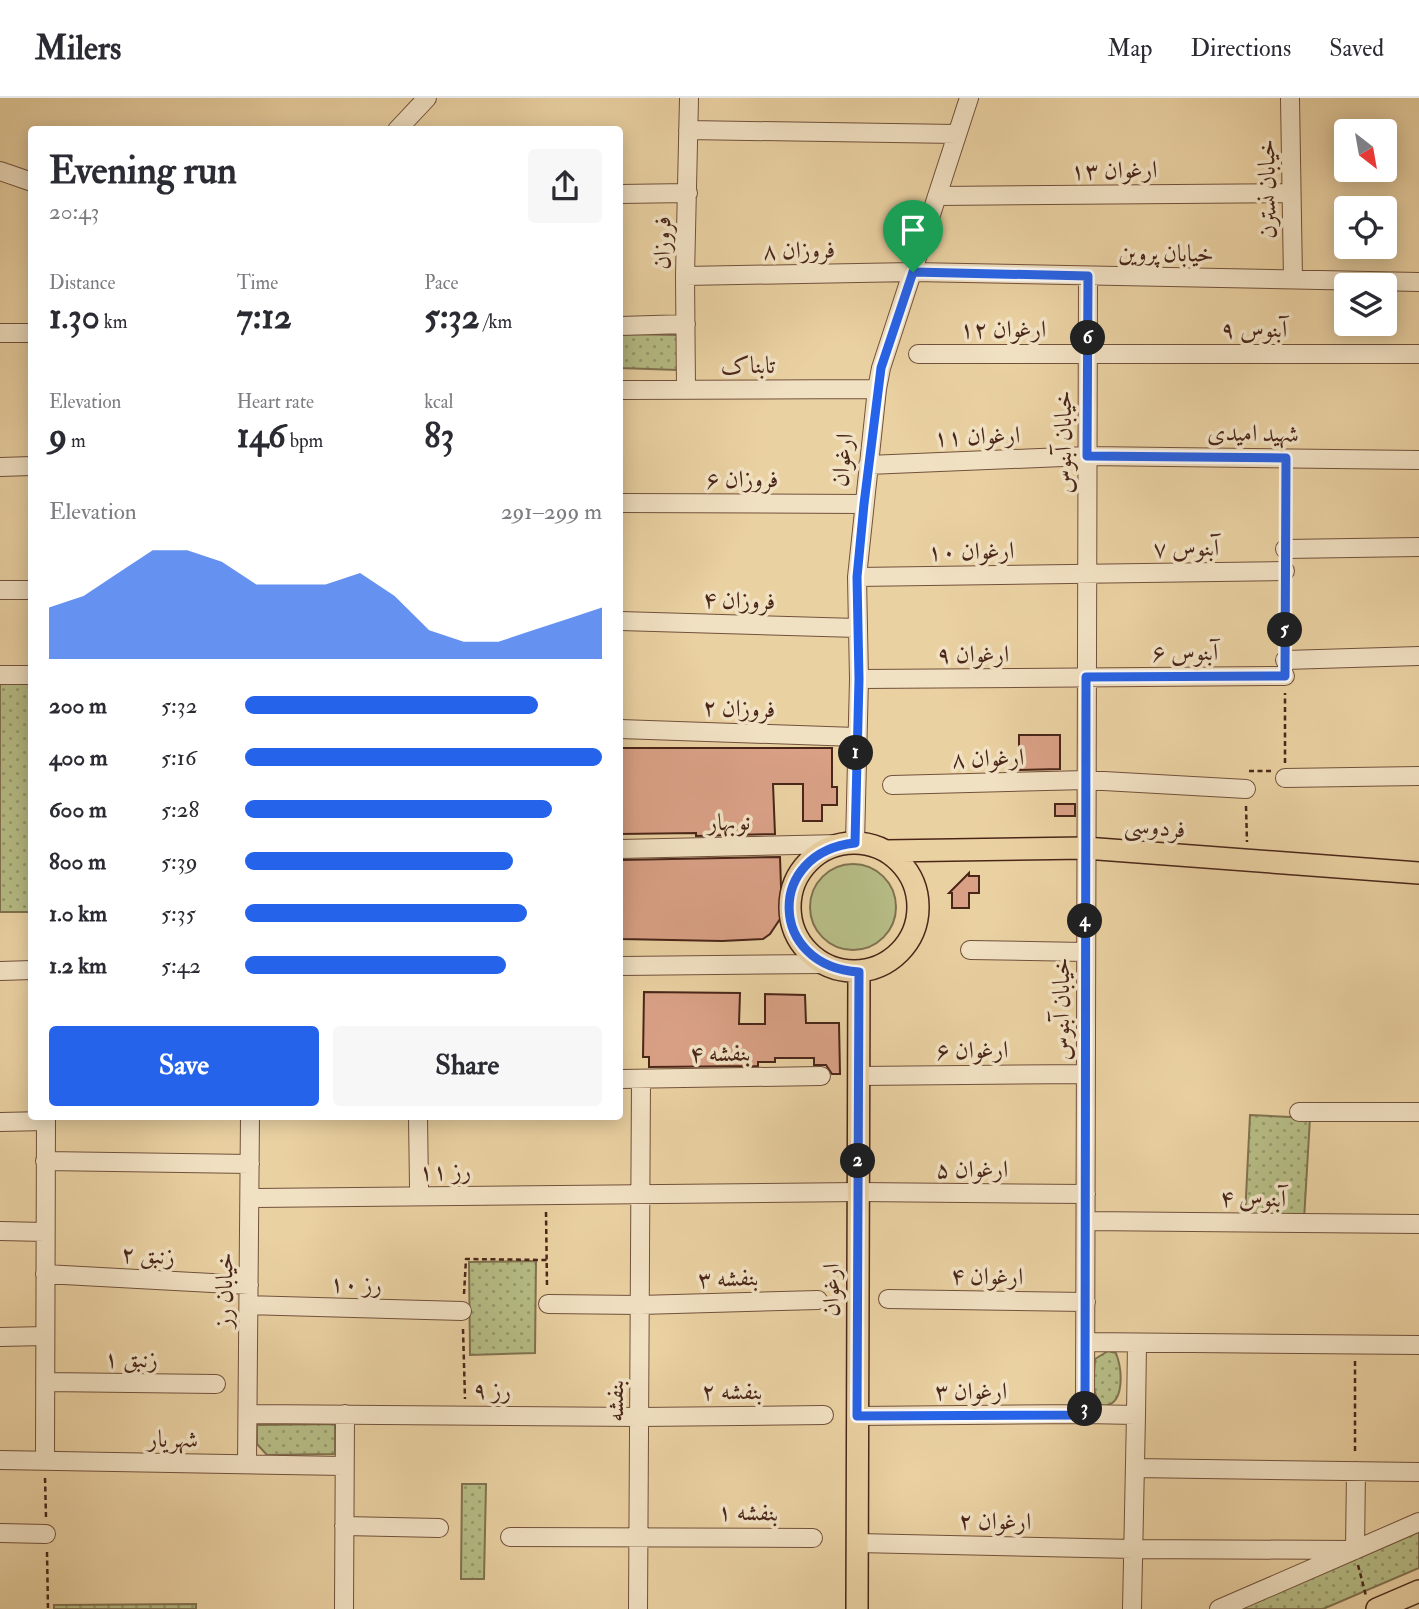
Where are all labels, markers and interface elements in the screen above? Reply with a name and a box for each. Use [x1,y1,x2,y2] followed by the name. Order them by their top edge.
[35,28,121,69] text: Milers
[1107,33,1152,64] text: Map
[1190,33,1291,64] text: Directions
[1329,33,1384,64] text: Saved
[1334,119,1396,182] north arrow
[1334,119,1397,336] map controls
[1251,139,1284,239] street label: خیابان نسترن
[49,147,237,195] text: Evening run
[528,149,602,223] button: share
[1070,154,1158,187] street label: ارغوان ۱۳
[1334,196,1397,259] button: locate
[49,197,99,226] text: 20:43
[883,200,943,272] pin
[894,211,932,249] icon: arrive
[647,216,678,270] street label: فروزان
[762,234,836,267] street label: فروزان ۸
[1118,237,1214,270] street label: خیابان پروین
[49,271,115,295] text: Distance
[237,271,278,295] text: Time
[424,271,458,295] text: Pace
[1334,273,1397,336] button: layers
[49,295,100,339] text: 1.30
[237,295,292,339] text: 7:12
[424,295,480,339] text: 5:32
[100,310,127,334] text: km
[480,310,512,334] text: /km
[960,314,1046,345] street label: ارغوان ۱۲
[1221,314,1290,345] street label: آبنوس ۹
[1070,320,1106,356] pin: 6
[1083,325,1092,349] text: 6
[721,350,776,381] street label: تابناک
[49,390,121,414] text: Elevation
[237,390,314,414] text: Heart rate
[424,390,453,414] text: kcal
[1048,390,1079,494] street label: خیابان آبنوس
[49,414,67,458] text: 9
[237,414,286,458] text: 146
[424,414,454,458] text: 83
[1207,417,1299,450] street label: شهید امیدی
[933,419,1021,454] street label: ارغوان ۱۱
[67,429,86,453] text: m
[286,429,323,453] text: bpm
[824,432,861,488] street label: ارغوان
[706,464,778,495] street label: فروزان ۶
[49,497,137,526] text: Elevation
[501,497,602,526] text: 291–299 m
[1153,532,1222,565] street label: آبنوس ۷
[927,535,1015,568] street label: ارغوان ۱۰
[702,584,776,617] street label: فروزان ۴
[1268,612,1302,648] pin: 5
[1280,617,1289,641] text: 5
[1152,637,1221,668] street label: آبنوس ۶
[937,639,1009,670] street label: ارغوان ۹
[49,691,107,720] text: 200 m
[161,691,197,720] text: 5:32
[702,692,776,725] street label: فروزان ۲
[838,736,874,770] pin: 1
[852,740,859,764] text: 1
[951,742,1025,775] street label: ارغوان ۸
[49,743,108,772] text: 400 m
[161,743,197,772] text: 5:16
[49,795,107,824] text: 600 m
[161,795,199,824] text: 5:28
[705,807,751,838] street label: نوبهار
[1123,809,1187,847] street label: فردوسی
[49,847,106,876] text: 800 m
[161,847,197,876] text: 5:39
[49,899,107,928] text: 1.0 km
[161,899,196,928] text: 5:35
[1068,904,1102,938] pin: 4
[1079,908,1090,932] text: 4
[49,951,107,980] text: 1.2 km
[161,951,201,980] text: 5:42
[1046,957,1077,1061] street label: خیابان آبنوس
[49,1026,319,1106] button: Save
[333,1026,602,1106] button: Share
[935,1034,1009,1067] street label: ارغوان ۶
[689,1037,751,1070] street label: بنفشه ۴
[840,1144,876,1178] pin: 2
[853,1148,862,1172] text: 2
[936,1154,1008,1185] street label: ارغوان ۵
[419,1156,471,1187] street label: رز ۱۱
[1220,1182,1289,1215] street label: آبنوس ۴
[120,1239,176,1272] street label: زنبق ۲
[208,1252,241,1330] street label: خیابان رز
[950,1260,1024,1293] street label: ارغوان ۴
[697,1262,759,1295] street label: بنفشه ۳
[816,1263,847,1317] street label: ارغوان
[329,1268,383,1301] street label: رز ۱۰
[104,1344,158,1375] street label: زنبق ۱
[473,1375,511,1406] street label: رز ۹
[702,1376,762,1407] street label: بنفشه ۲
[935,1376,1007,1407] street label: ارغوان ۳
[600,1380,631,1422] street label: بنفشه
[1068,1392,1102,1426] pin: 3
[1081,1396,1088,1420] text: 3
[146,1424,198,1455] street label: شهریار
[717,1496,779,1529] street label: بنفشه ۱
[958,1505,1032,1538] street label: ارغوان ۲

